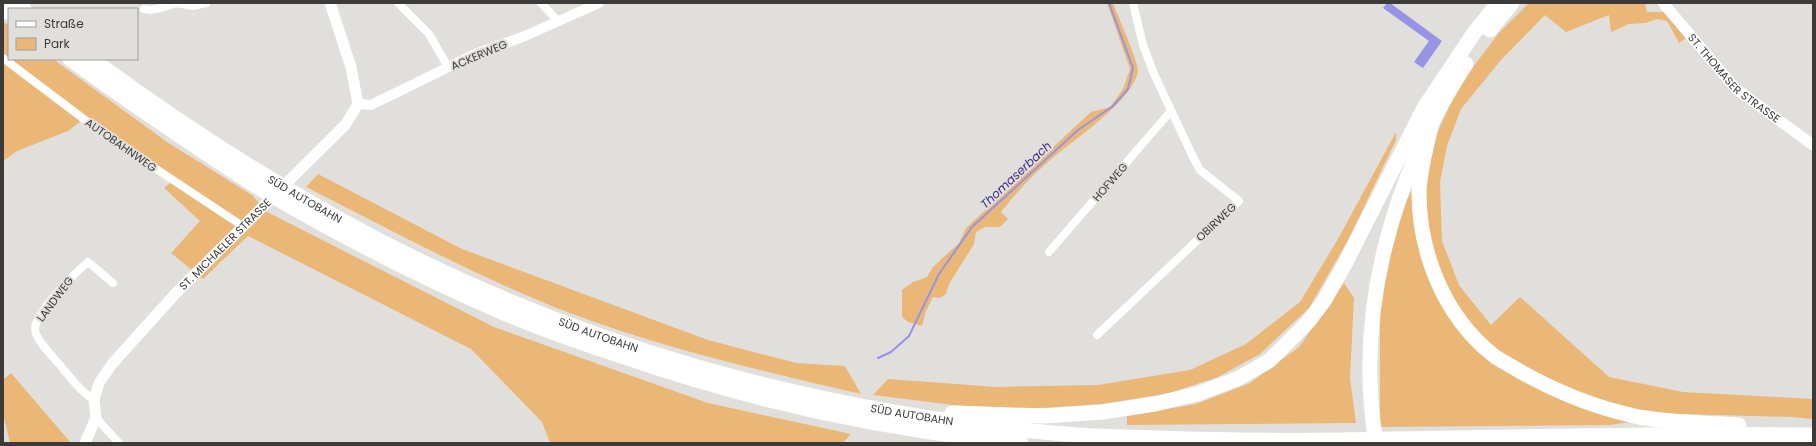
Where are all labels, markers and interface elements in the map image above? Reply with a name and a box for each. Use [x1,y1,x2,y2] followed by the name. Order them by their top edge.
[8,8,138,60] legend
[44,15,84,32] text: Straße
[1684,30,1784,127] street label: ST. THOMASER STRASSE
[44,35,71,52] text: Park
[448,36,510,74] street label: ACKERWEG
[82,114,160,176] street label: AUTOBAHNWEG
[976,137,1055,212] water label: Thomaserbach
[1089,159,1132,205] street label: HOFWEG
[265,171,345,227] street label: SÜD AUTOBAHN
[175,195,275,294] street label: ST. MICHAELER STRASSE
[1192,199,1240,245] street label: OBIRWEG
[33,273,77,325] street label: LANDWEG
[556,313,640,356] street label: SÜD AUTOBAHN
[869,400,954,429] street label: SÜD AUTOBAHN

